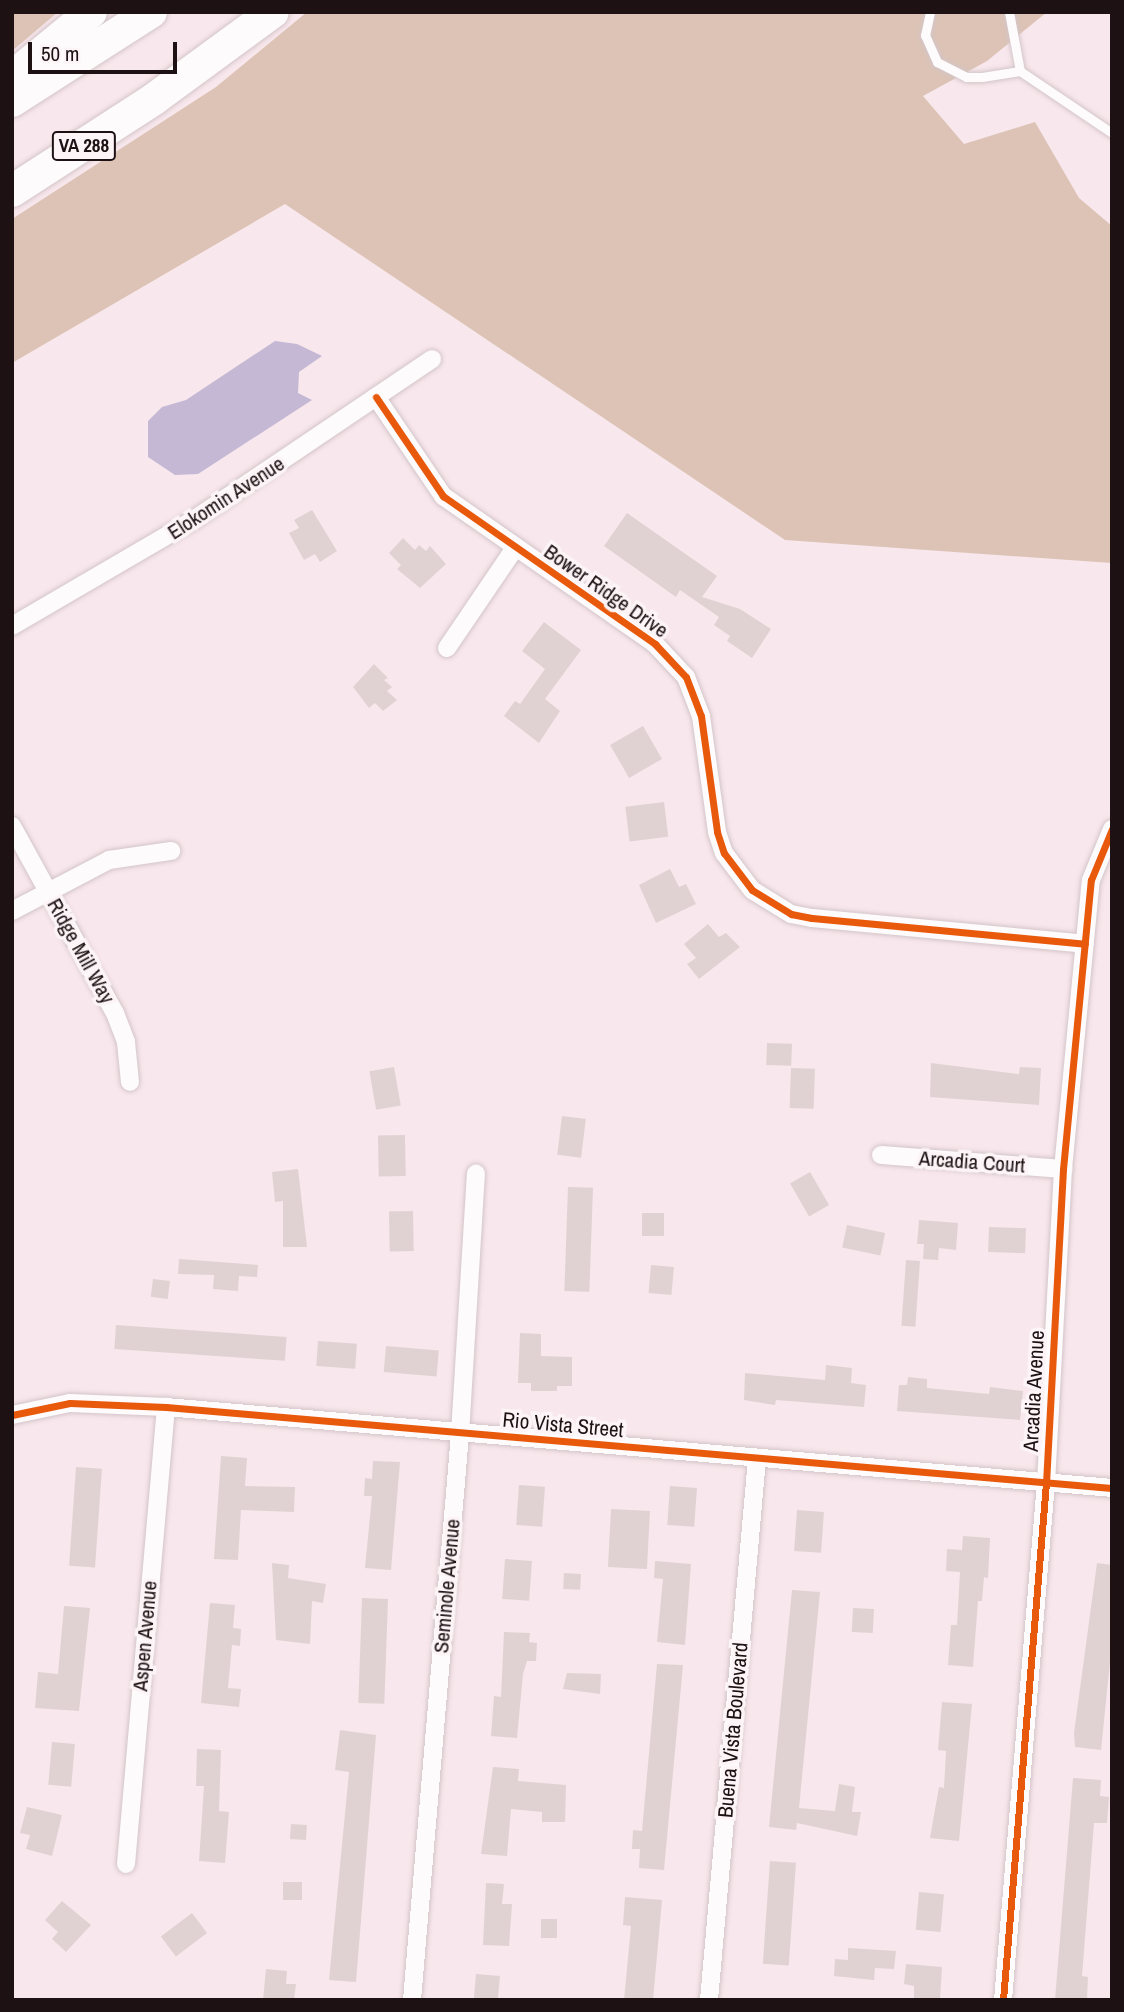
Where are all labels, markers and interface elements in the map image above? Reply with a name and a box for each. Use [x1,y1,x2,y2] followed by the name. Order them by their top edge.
[32,28,180,72] scale bar
[41,39,79,68] text: 50 m
[51,130,117,162] road number: VA 288
[163,451,289,545] street label: Elokomin Avenue
[539,539,673,643] street label: Bower Ridge Drive
[42,894,120,1008] street label: Ridge Mill Way
[918,1146,1026,1178] street label: Arcadia Court
[1018,1329,1050,1453] street label: Arcadia Avenue
[501,1407,625,1443] street label: Rio Vista Street
[429,1517,465,1655] street label: Seminole Avenue
[128,1579,162,1693] street label: Aspen Avenue
[713,1641,753,1819] street label: Buena Vista Boulevard

